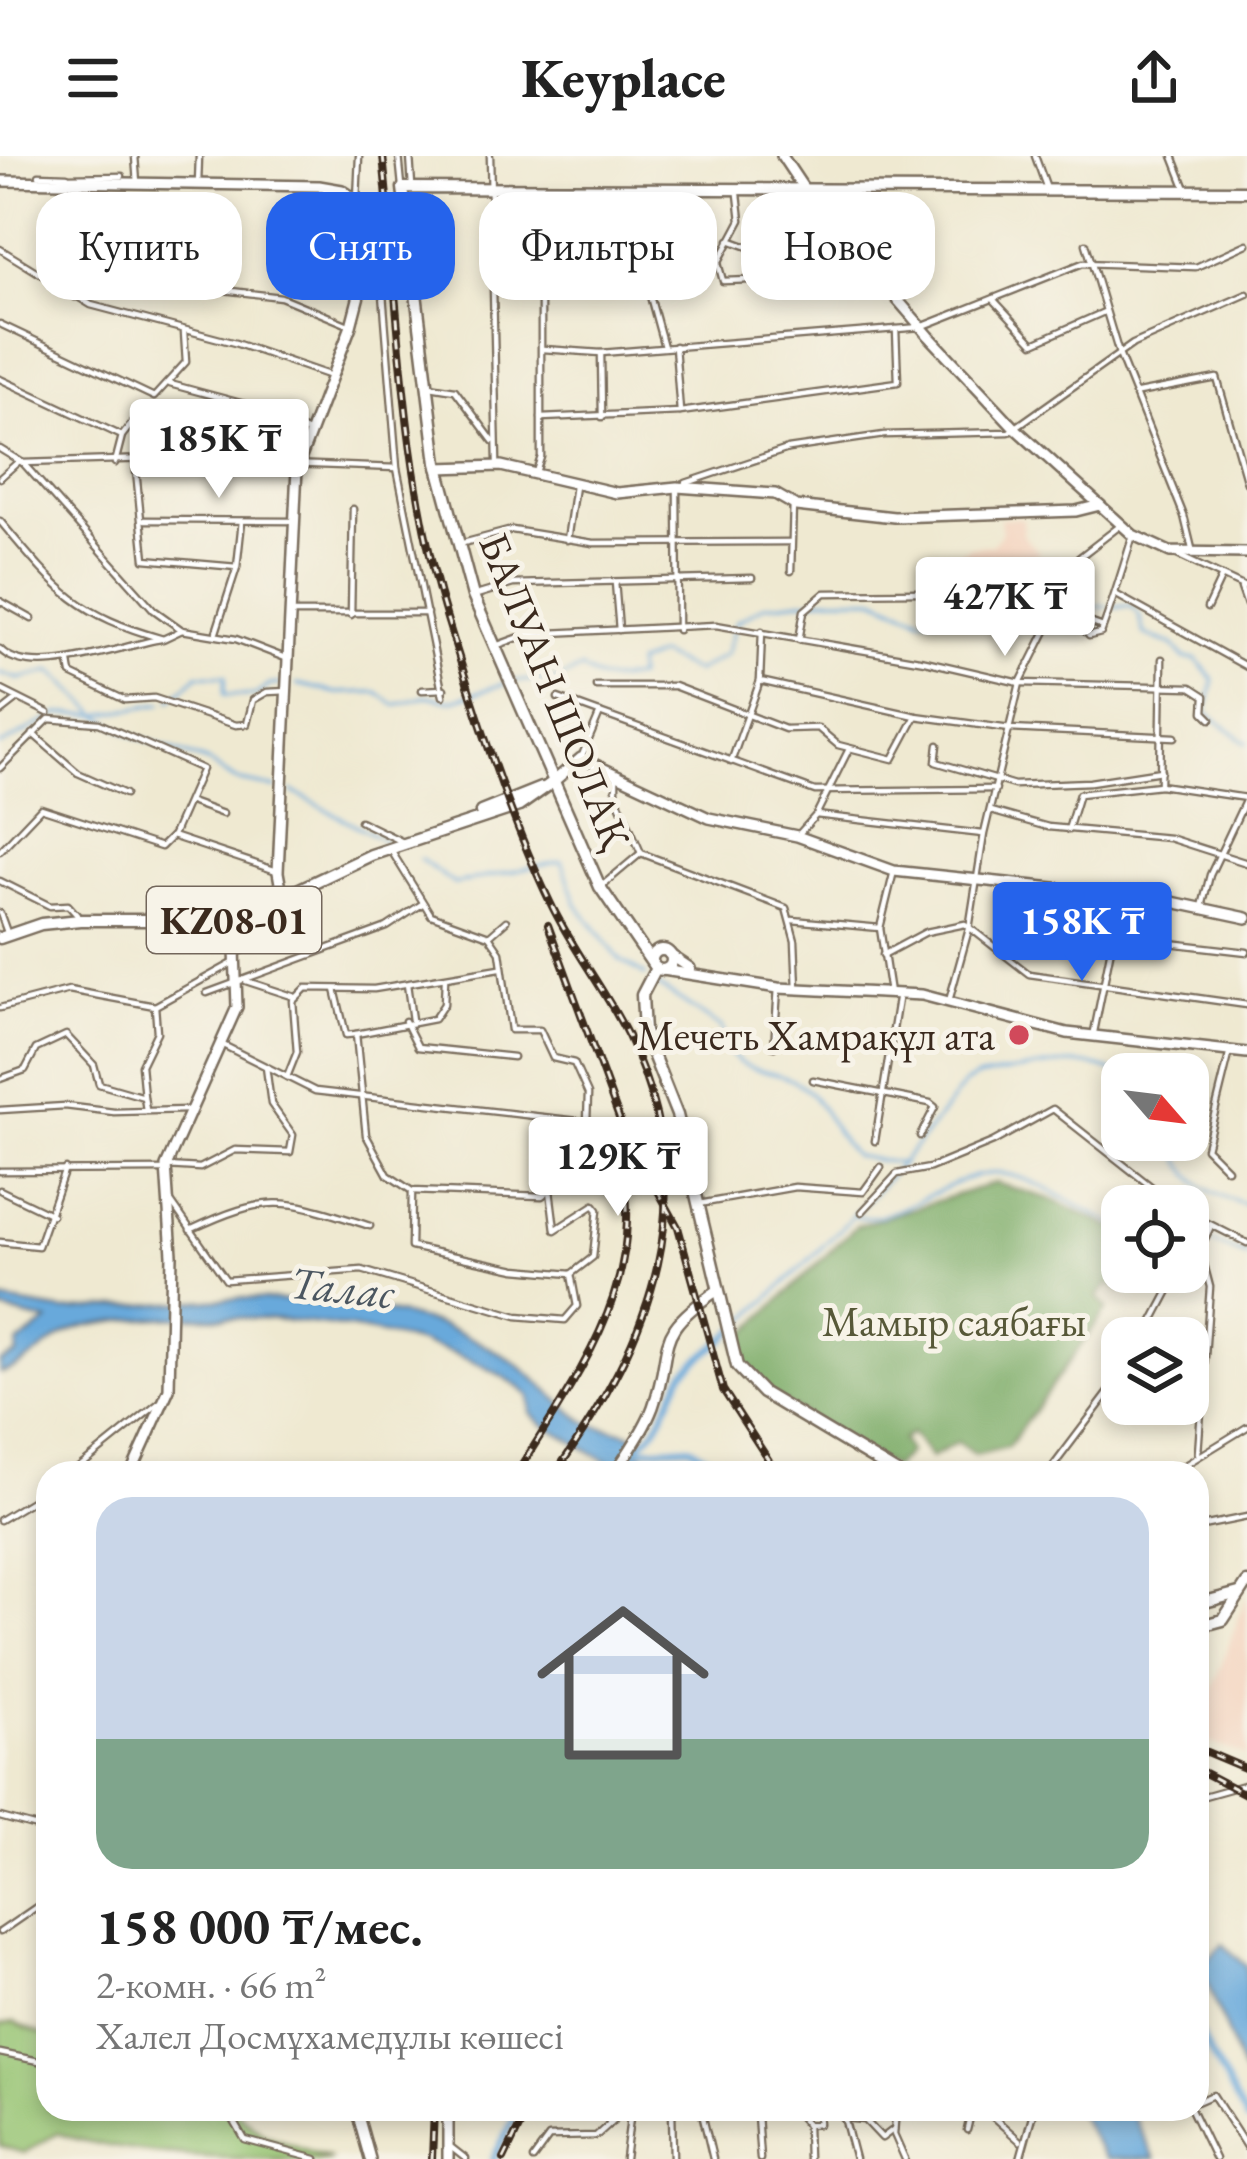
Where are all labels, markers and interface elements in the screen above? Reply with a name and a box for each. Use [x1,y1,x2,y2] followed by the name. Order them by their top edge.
[521,43,726,113] text: Keyplace
[60,45,126,111] icon: menu
[1121,45,1187,111] icon: share
[36,192,242,300] chip: Купить
[266,192,455,300] chip: Снять
[479,192,717,300] chip: Фильтры
[741,192,935,300] chip: Новое
[121,399,317,501] pin: 185K ₸
[157,412,281,463] text: 185K ₸
[467,525,644,857] street label: БАЛУАН ШОЛАҚ
[907,557,1103,659] pin: 427K ₸
[943,570,1067,621] text: 427K ₸
[984,882,1180,984] pin: 158K ₸
[147,887,321,953] road number: KZ08-01
[1020,895,1144,946] text: 158K ₸
[637,1008,995,1063] place label: Мечеть Хамрақұл ата
[1006,1022,1032,1048] marker: Мечеть Хамрақұл ата
[1101,1053,1209,1161] north arrow
[1101,1053,1209,1425] map controls
[520,1117,716,1219] pin: 129K ₸
[556,1130,680,1181] text: 129K ₸
[1101,1185,1209,1293] button: locate
[287,1253,398,1321] water label: Талас
[822,1294,1086,1349] park label: Мамыр саябағы
[1101,1317,1209,1425] button: layers
[515,1575,731,1791] icon: home
[96,1893,423,1959] text: 158 000 ₸/мес.
[96,1959,327,2010] text: 2-комн. · 66 m²
[96,2010,564,2061] text: Халел Досмұхамедұлы көшесі

